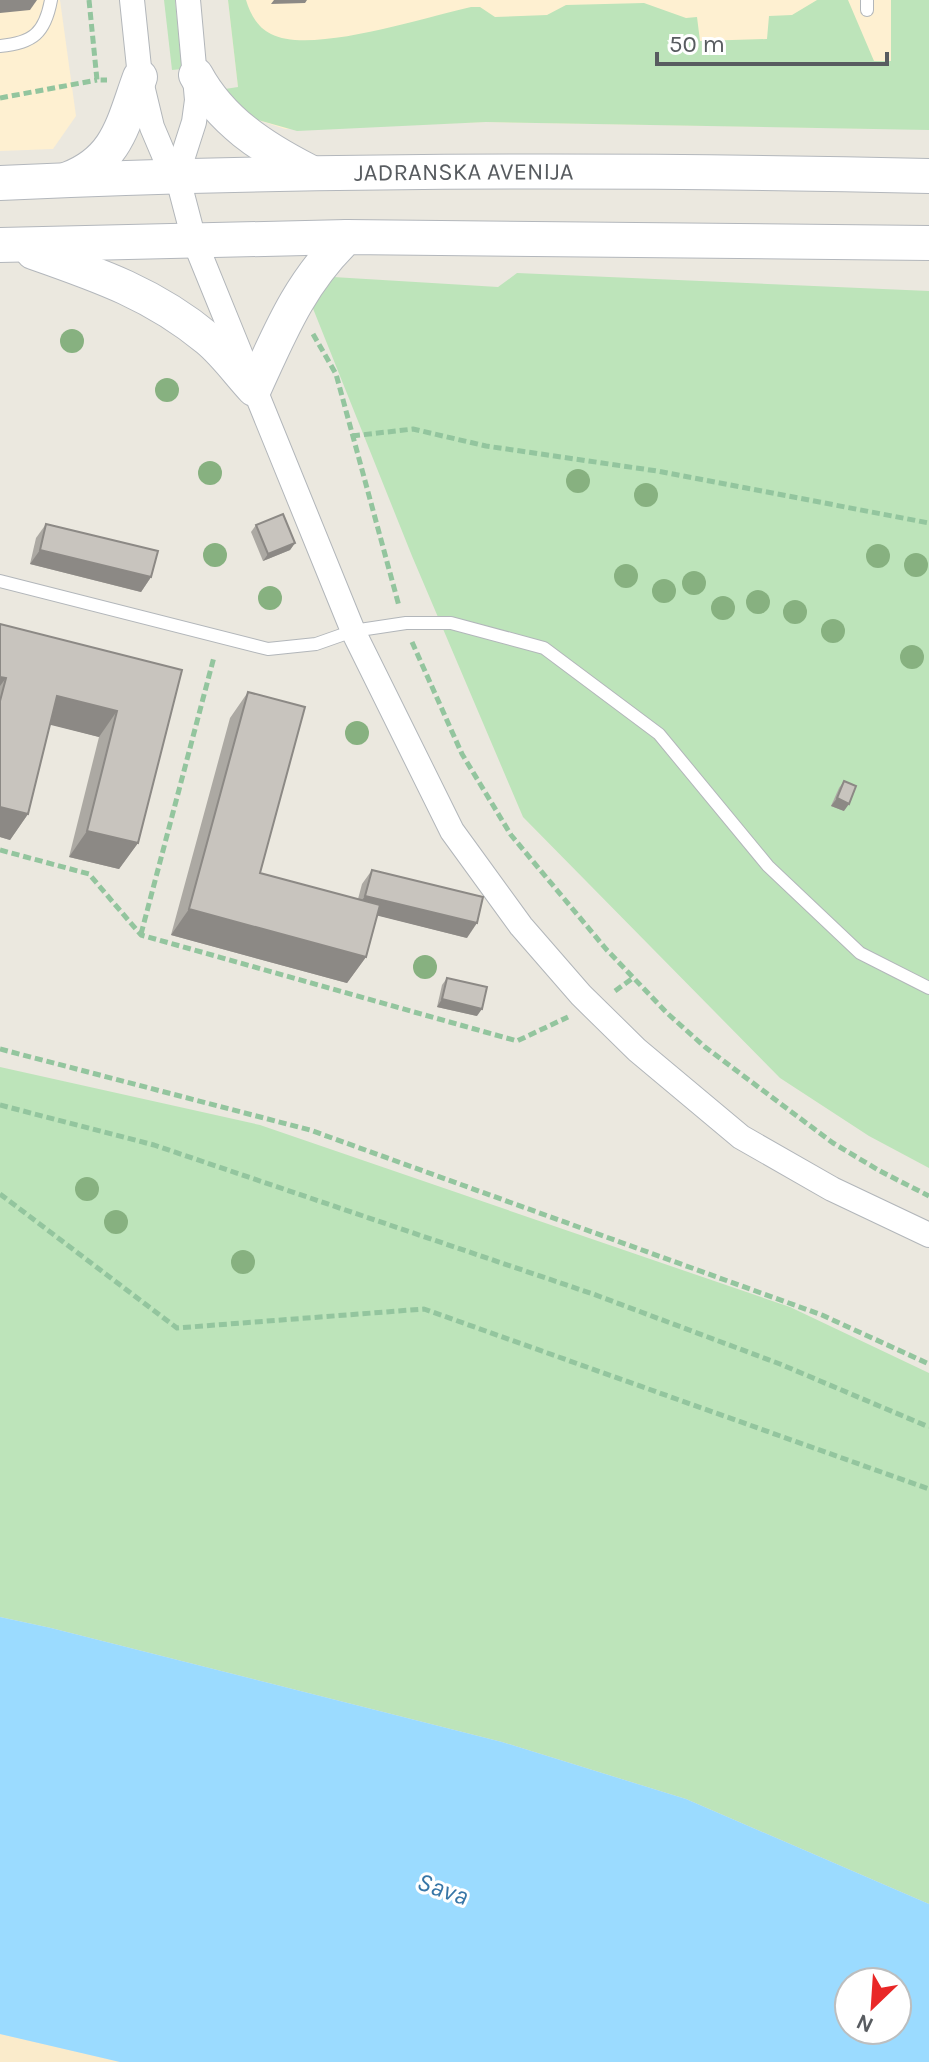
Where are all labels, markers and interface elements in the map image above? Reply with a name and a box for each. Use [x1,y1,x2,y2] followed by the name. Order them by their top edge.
[657,16,887,66] scale bar
[669,30,725,58] text: 50 m
[354,157,574,187] street label: JADRANSKA AVENIJA
[413,1866,473,1912] water label: Sava
[833,1966,913,2046] north arrow
[852,2008,878,2038] text: N

